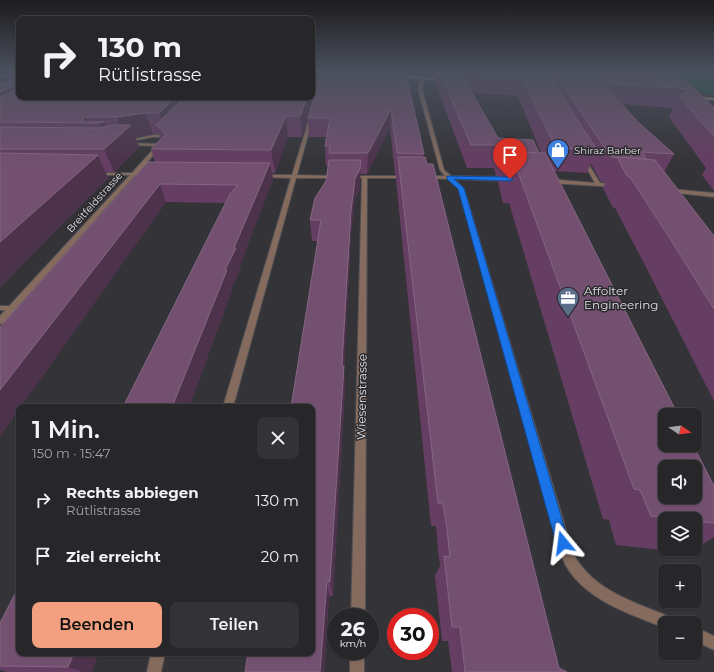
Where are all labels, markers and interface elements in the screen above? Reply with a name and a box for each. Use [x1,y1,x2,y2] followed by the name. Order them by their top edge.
[98,30,182,64] text: 130 m
[32,32,84,84] icon: right
[98,64,202,86] text: Rütlistrasse
[545,137,571,170] shop icon: Shiraz Barber
[493,138,527,179] pin
[499,144,521,166] icon: arrive
[574,144,641,157] place label: Shiraz Barber
[64,169,125,235] street label: Breitfeldstrasse
[584,283,658,312] place label: Affolter Engineering
[555,285,581,318] office icon: Affolter Engineering
[353,354,370,440] street label: Wiesenstrasse
[658,408,702,452] north arrow
[658,408,702,660] map controls
[32,415,100,444] text: 1 Min.
[257,417,299,459] button: close
[32,445,110,461] text: 150 m · 15:47
[658,460,702,504] button: sound
[66,483,199,502] text: Rechts abbiegen
[32,489,54,511] icon: right
[255,491,299,510] text: 130 m
[66,502,141,518] text: Rütlistrasse
[658,512,702,556] button: layers
[542,522,584,564] position arrow
[32,545,54,567] icon: arrive
[66,547,161,566] text: Ziel erreicht
[261,547,299,566] text: 20 m
[658,564,702,608] button: +
[32,602,162,648] button: Beenden
[170,602,299,648] button: Teilen
[387,608,439,660] speed limit sign: 30
[658,616,702,660] button: −
[341,617,365,641] text: 26
[340,637,366,650] text: km/h

